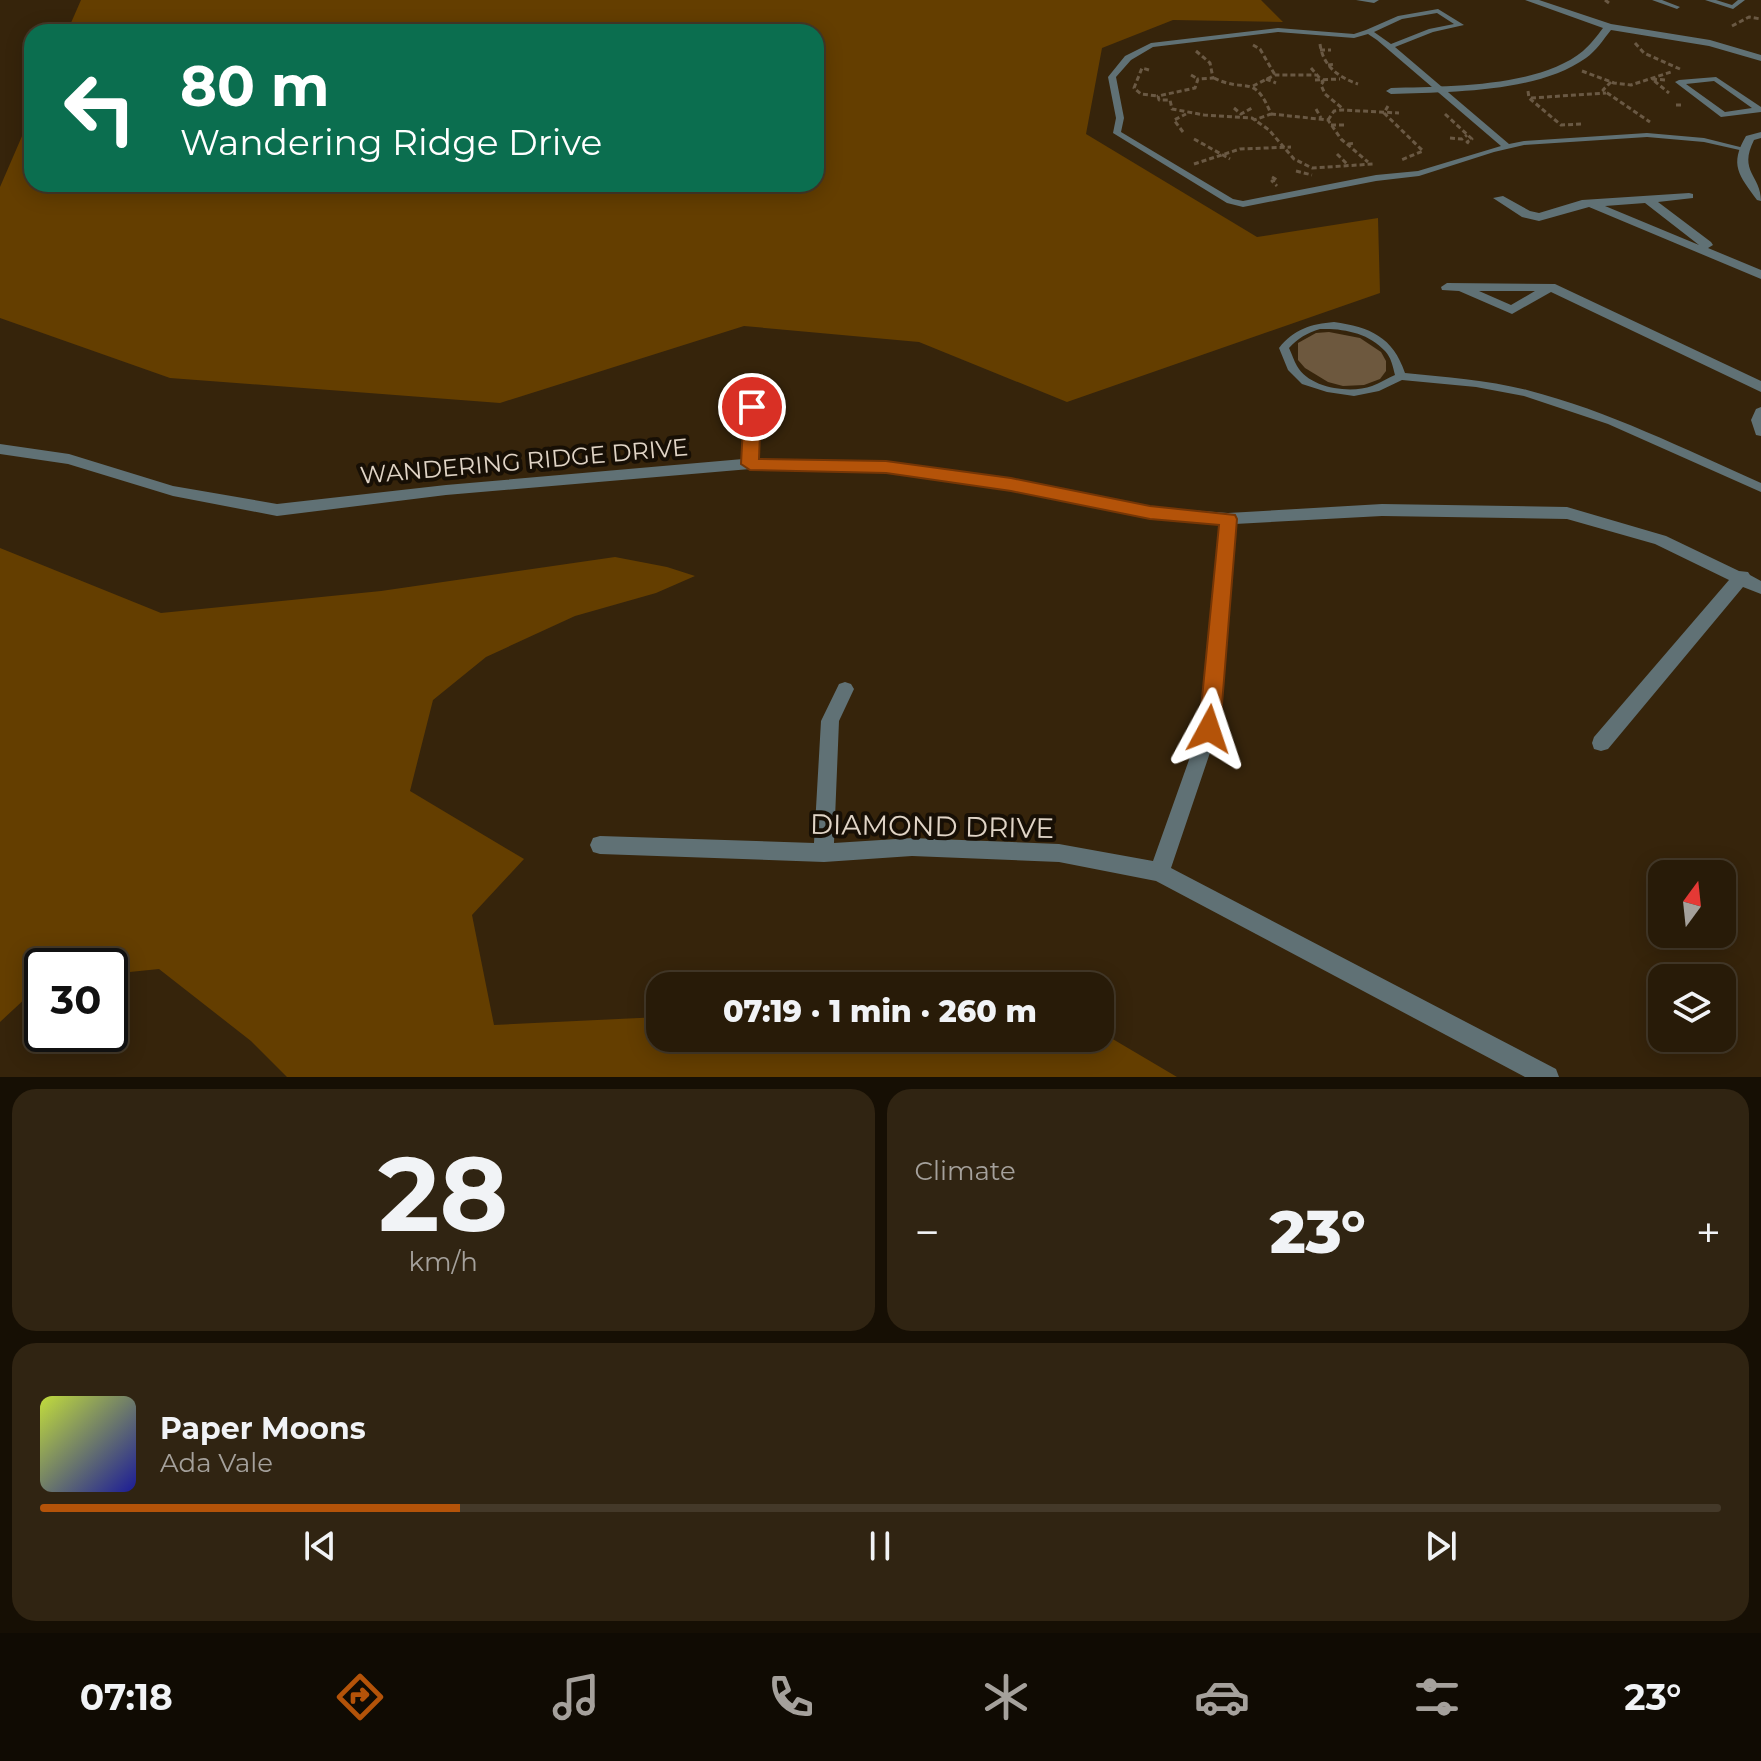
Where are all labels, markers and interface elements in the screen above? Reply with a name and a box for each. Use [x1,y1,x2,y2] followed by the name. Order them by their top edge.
[180,52,330,120] text: 80 m
[48,56,152,160] icon: left
[180,120,602,164] text: Wandering Ridge Drive
[718,373,786,441] pin
[730,385,774,429] icon: arrive
[359,432,689,490] street label: WANDERING RIDGE DRIVE
[1167,687,1251,771] position arrow
[810,807,1054,845] street label: DIAMOND DRIVE
[1648,860,1736,948] north arrow
[1648,860,1736,1052] map controls
[24,948,128,1052] speed limit sign: 30
[1648,964,1736,1052] button: layers
[723,993,1037,1030] text: 07:19 · 1 min · 260 m
[378,1130,508,1257] text: 28
[915,1155,1016,1187] text: Climate
[1270,1195,1366,1268] text: 23°
[915,1205,940,1259] text: −
[1696,1205,1721,1259] text: +
[409,1246,478,1278] text: km/h
[160,1410,366,1447] text: Paper Moons
[160,1447,273,1479] text: Ada Vale
[298,1524,342,1568] icon: previous
[858,1524,902,1568] icon: pause
[1419,1524,1463,1568] icon: next
[332,1669,388,1725] icon: directions
[548,1669,604,1725] icon: music
[763,1669,819,1725] icon: phone
[978,1669,1034,1725] icon: climate
[1194,1669,1250,1725] icon: car
[1409,1669,1465,1725] icon: filters
[80,1675,173,1719] text: 07:18
[1624,1675,1681,1719] text: 23°

